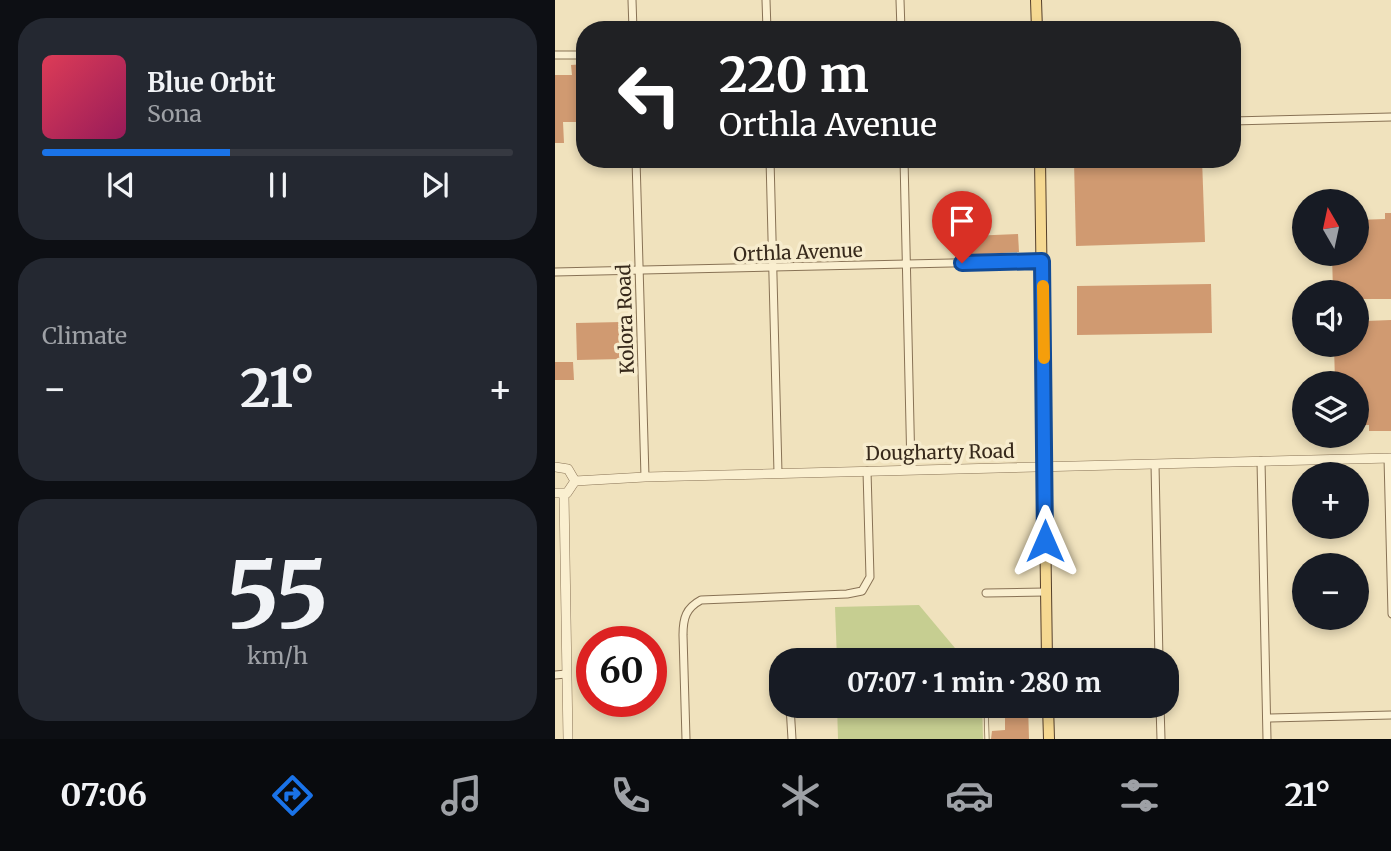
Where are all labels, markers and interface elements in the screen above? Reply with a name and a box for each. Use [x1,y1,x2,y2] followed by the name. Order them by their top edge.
[719,44,869,105] text: 220 m
[604,49,695,140] icon: left
[147,66,276,99] text: Blue Orbit
[147,99,202,128] text: Sona
[719,105,937,145] text: Orthla Avenue
[102,166,140,204] icon: previous
[259,166,297,204] icon: pause
[416,166,454,204] icon: next
[1292,189,1369,266] north arrow
[1292,189,1369,630] map controls
[932,191,992,263] pin
[943,202,981,240] icon: arrive
[733,238,863,266] street label: Orthla Avenue
[611,264,639,374] street label: Kolora Road
[1292,280,1369,357] button: sound
[42,321,127,350] text: Climate
[240,356,315,421] text: 21°
[42,365,67,412] text: −
[488,365,513,412] text: +
[1292,371,1369,448] button: layers
[865,439,1015,465] street label: Dougharty Road
[1292,462,1369,539] button: +
[1008,504,1082,578] position arrow
[226,538,329,653] text: 55
[1292,553,1369,630] button: −
[576,626,667,717] speed limit sign: 60
[247,641,308,670] text: km/h
[847,666,1101,699] text: 07:07 · 1 min · 280 m
[268,771,317,820] icon: directions
[437,771,486,820] icon: music
[606,771,655,820] icon: phone
[776,771,825,820] icon: climate
[945,771,994,820] icon: car
[1115,771,1164,820] icon: filters
[60,775,147,815] text: 07:06
[1284,775,1331,815] text: 21°

